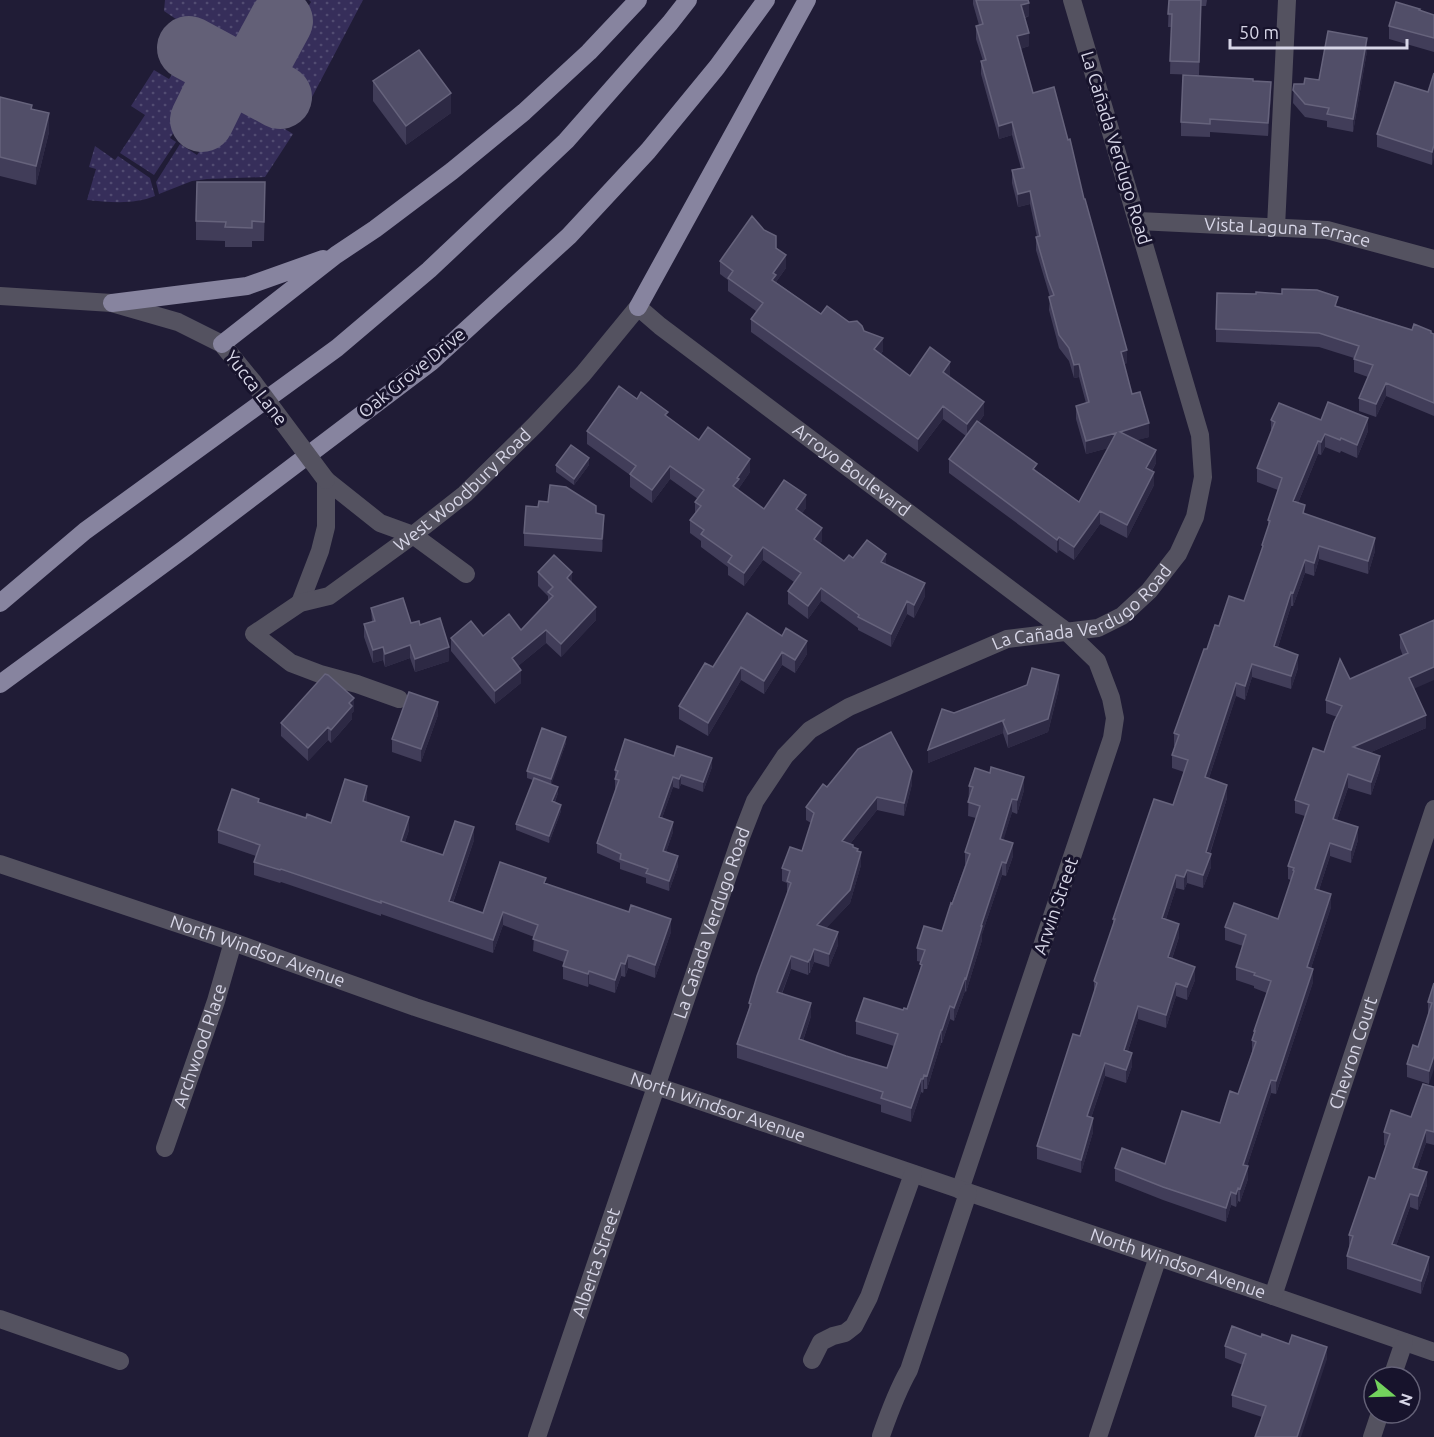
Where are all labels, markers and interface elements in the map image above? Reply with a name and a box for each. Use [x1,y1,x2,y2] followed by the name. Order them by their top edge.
[1230,12,1407,50] scale bar
[1239,22,1279,42] text: 50 m
[1078,49,1156,247] street label: La Cañada Verdugo Road
[1204,213,1373,250] street label: Vista Laguna Terrace
[354,323,469,421] street label: Oak Grove Drive
[222,346,292,429] street label: Yucca Lane
[790,419,915,520] street label: Arroyo Boulevard
[390,424,534,555] street label: West Woodbury Road
[988,560,1175,653] street label: La Cañada Verdugo Road
[669,824,753,1021] street label: La Cañada Verdugo Road
[1029,854,1081,957] street label: Arwin Street
[168,911,348,990] street label: North Windsor Avenue
[169,981,229,1110] street label: Archwood Place
[1324,994,1380,1112] street label: Chevron Court
[628,1067,808,1145] street label: North Windsor Avenue
[567,1205,623,1320] street label: Alberta Street
[1088,1224,1269,1302] street label: North Windsor Avenue
[1362,1365,1422,1425] north arrow
[1396,1391,1417,1408] text: N

